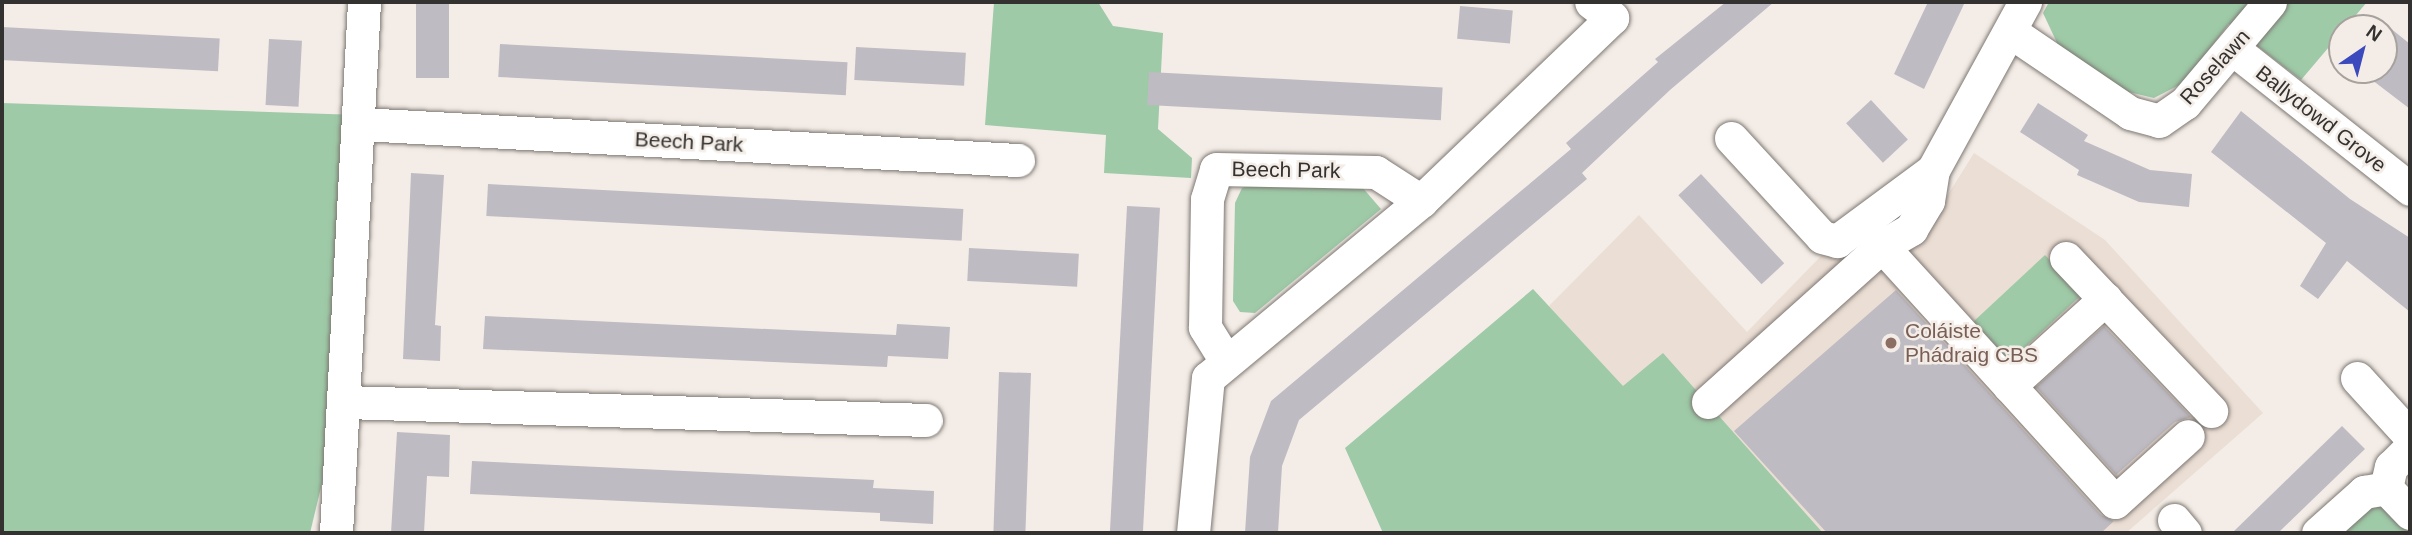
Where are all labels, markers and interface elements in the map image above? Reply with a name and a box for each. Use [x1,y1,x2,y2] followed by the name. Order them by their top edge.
[2328,14,2398,84] north arrow
[2363,20,2386,46] text: N
[2175,24,2255,110] street label: Roselawn
[2251,60,2391,178] street label: Ballydowd Grove
[634,127,744,157] street label: Beech Park
[1232,156,1340,184] street label: Beech Park
[1905,318,2038,368] place label: Coláiste Phádraig CBS
[1883,335,1899,351] marker: Coláiste Phádraig CBS

